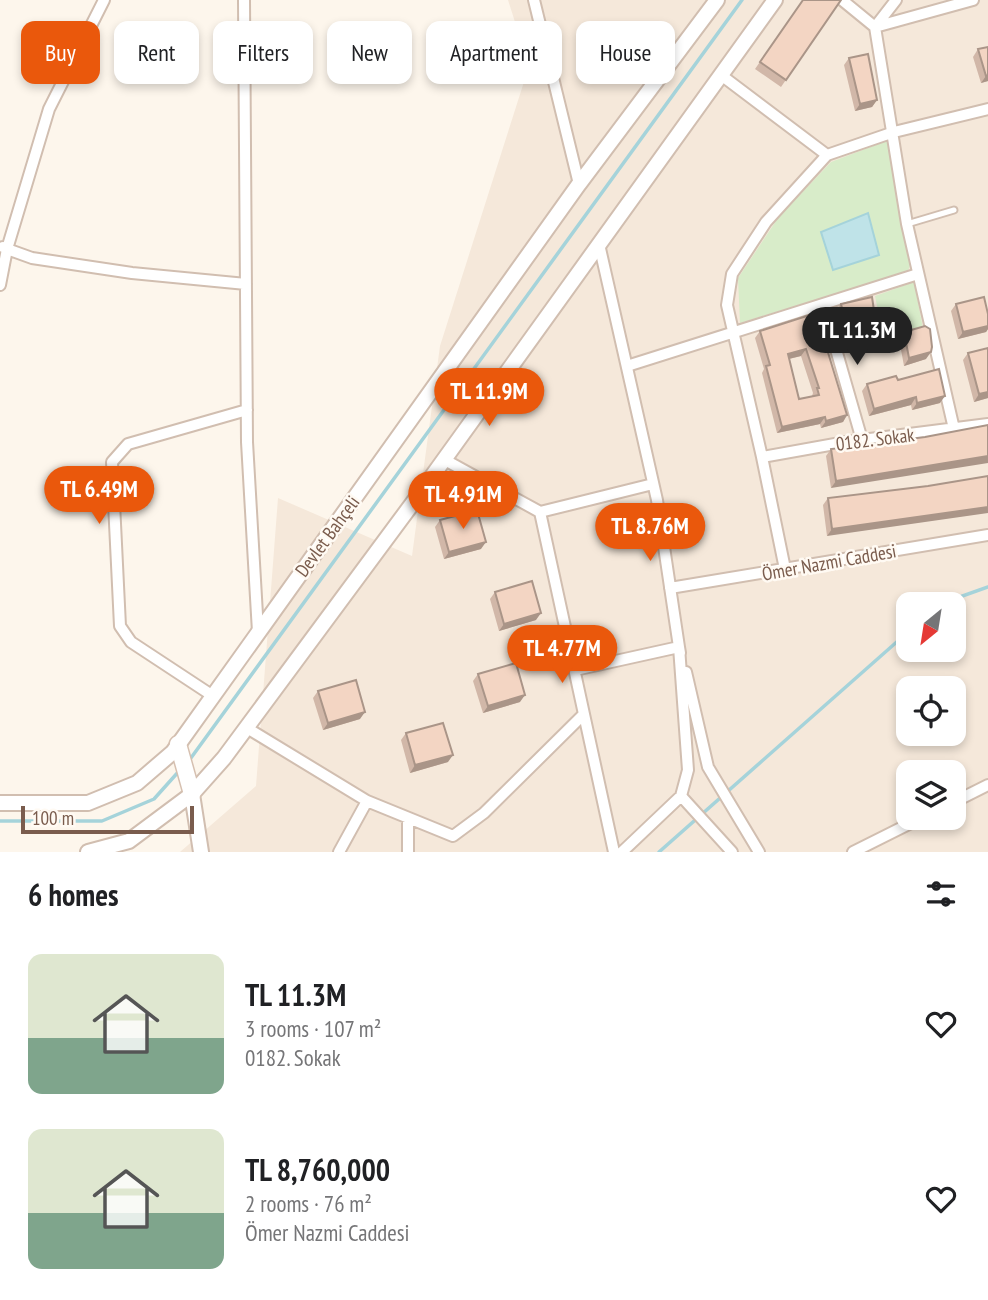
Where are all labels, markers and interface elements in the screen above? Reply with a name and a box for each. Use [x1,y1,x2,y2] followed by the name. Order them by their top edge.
[21,21,100,84] chip: Buy
[114,21,199,84] chip: Rent
[213,21,313,84] chip: Filters
[327,21,412,84] chip: New
[426,21,562,84] chip: Apartment
[576,21,675,84] chip: House
[785,308,929,367] pin: TL 11.3M
[818,315,896,344] text: TL 11.3M
[417,368,561,428] pin: TL 11.9M
[450,376,528,405] text: TL 11.9M
[834,422,916,456] street label: 0182. Sokak
[27,466,171,526] pin: TL 6.49M
[391,472,535,531] pin: TL 4.91M
[60,474,138,503] text: TL 6.49M
[424,479,502,508] text: TL 4.91M
[290,491,364,581] street label: Devlet Bahçeli
[578,504,722,563] pin: TL 8.76M
[611,511,689,540] text: TL 8.76M
[760,538,898,586] street label: Ömer Nazmi Caddesi
[896,592,966,662] north arrow
[896,592,966,830] map controls
[490,626,634,685] pin: TL 4.77M
[523,633,601,662] text: TL 4.77M
[896,676,966,746] button: locate
[896,760,966,830] button: layers
[21,803,194,835] scale bar
[32,806,74,830] text: 100 m
[28,875,119,914] text: 6 homes
[922,875,960,913] icon: filters
[245,975,346,1014] text: TL 11.3M
[84,982,168,1066] icon: home
[922,1005,960,1043] icon: heart
[245,1014,381,1043] text: 3 rooms · 107 m²
[245,1043,341,1072] text: 0182. Sokak
[245,1150,390,1189] text: TL 8,760,000
[84,1157,168,1241] icon: home
[922,1180,960,1218] icon: heart
[245,1189,372,1218] text: 2 rooms · 76 m²
[245,1218,410,1247] text: Ömer Nazmi Caddesi

